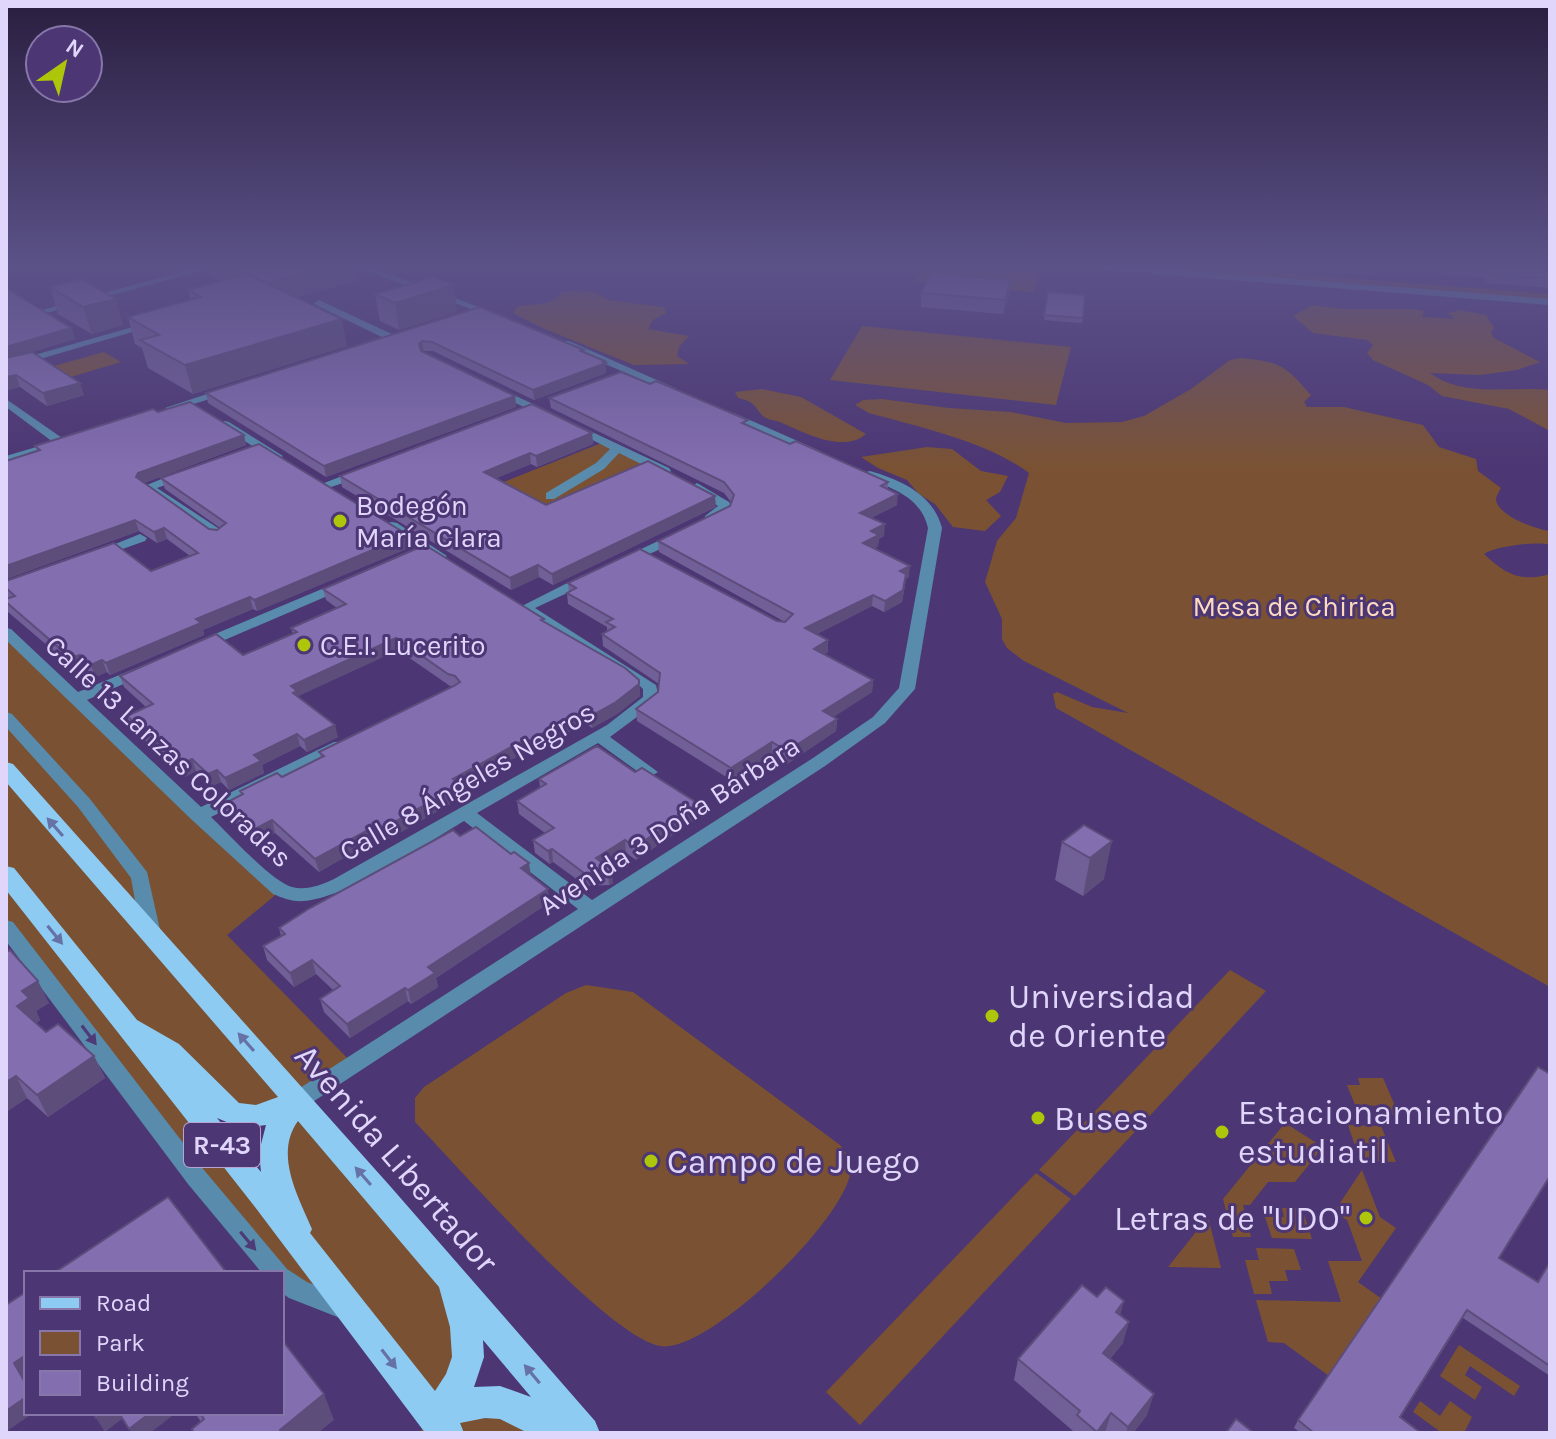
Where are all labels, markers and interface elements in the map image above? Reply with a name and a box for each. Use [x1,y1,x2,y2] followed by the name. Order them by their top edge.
[24,24,104,104] north arrow
[61,33,88,63] text: N
[356,489,502,554] place label: Bodegón María Clara
[331,512,349,530] marker: Bodegón María Clara
[1192,590,1396,623] park label: Mesa de Chirica
[39,628,299,874] street label: Calle 13 Lanzas Coloradas
[320,629,486,662] place label: C.E.I. Lucerito
[295,636,313,654] marker: C.E.I. Lucerito
[333,694,601,868] street label: Calle 8 Ángeles Negros
[533,729,806,922] street label: Avenida 3 Doña Bárbara
[47,817,65,836] one-way arrow
[46,925,63,945] one-way arrow
[1008,977,1195,1056] place label: Universidad de Oriente
[983,1007,1001,1025] marker: Universidad de Oriente
[80,1025,96,1045] one-way arrow
[238,1033,256,1052] one-way arrow
[286,1036,507,1282] street label: Avenida Libertador
[1238,1093,1503,1172] place label: Estacionamiento estudiatil
[1054,1099,1149,1139] place label: Buses
[1029,1109,1047,1127] marker: Buses
[184,1123,260,1167] road number: R-43
[1213,1123,1231,1141] marker: Estacionamiento estudiatil
[667,1142,920,1182] place label: Campo de Juego
[642,1152,660,1170] marker: Campo de Juego
[355,1167,372,1187] one-way arrow
[1114,1199,1350,1239] place label: Letras de "UDO"
[1357,1209,1375,1227] marker: Letras de "UDO"
[239,1230,256,1250] one-way arrow
[24,1271,284,1415] legend
[96,1289,151,1317] text: Road
[96,1329,145,1357] text: Park
[381,1349,397,1369] one-way arrow
[524,1364,541,1384] one-way arrow
[96,1369,189,1397] text: Building

